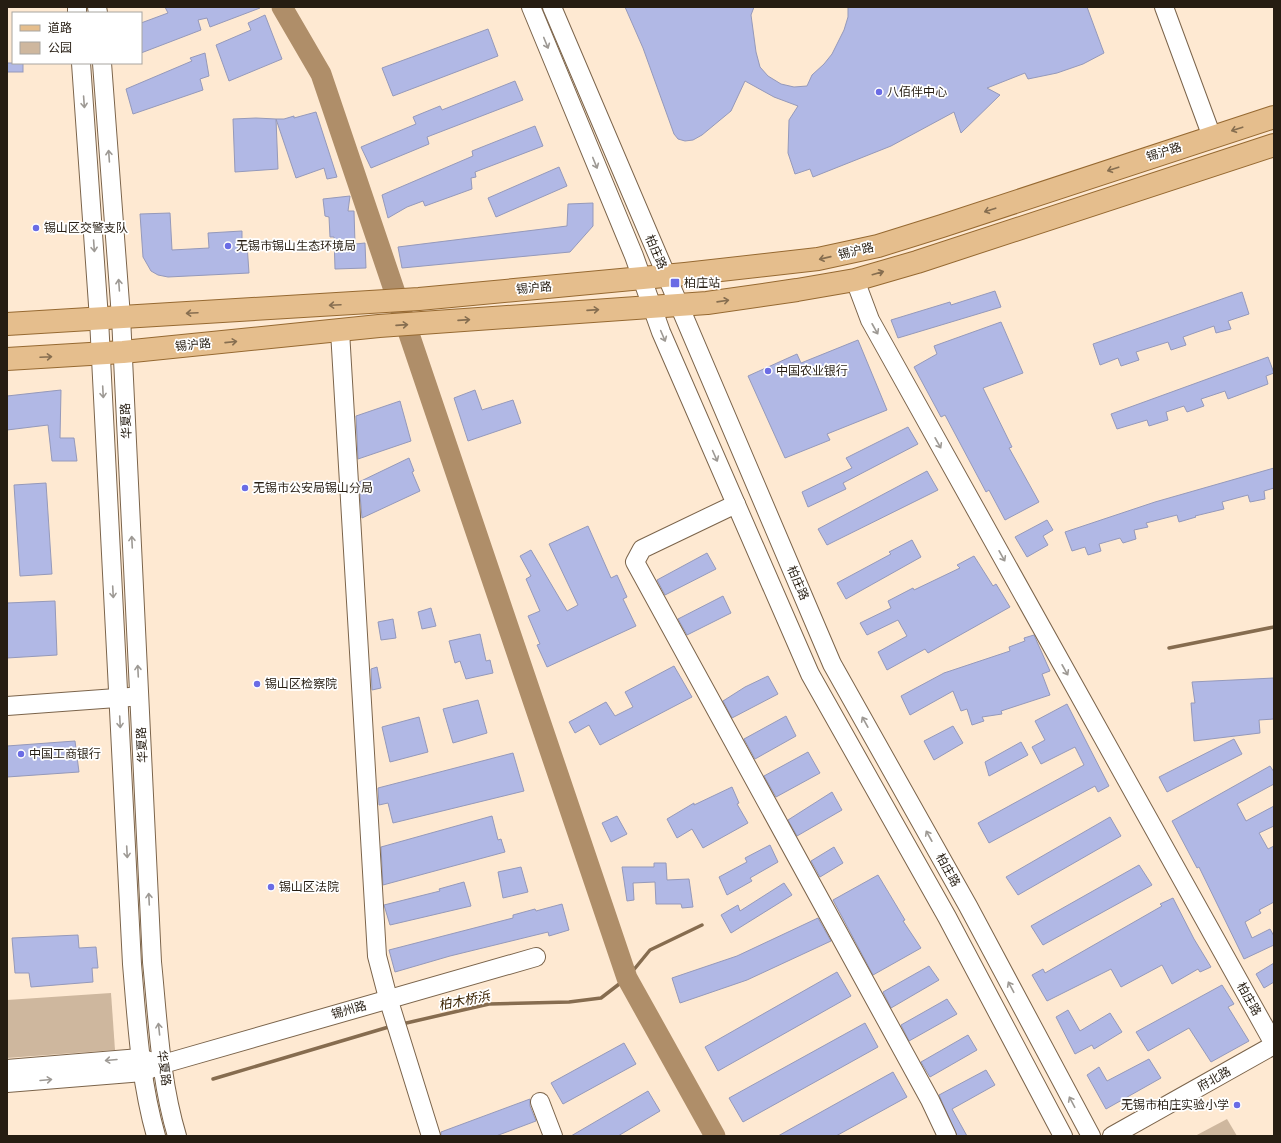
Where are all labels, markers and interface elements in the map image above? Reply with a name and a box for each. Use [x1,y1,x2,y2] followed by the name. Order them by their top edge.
[12,12,142,64] legend
[48,21,72,35] text: 道路
[542,37,550,49] one-way arrow
[48,41,72,55] text: 公园
[887,85,947,99] place label: 八佰伴中心
[874,87,884,97] marker: 八佰伴中心
[80,95,87,108] one-way arrow
[1231,126,1244,133] one-way arrow
[1145,140,1183,164] street label: 锡沪路
[105,150,112,163] one-way arrow
[592,157,600,169] one-way arrow
[1107,166,1120,173] one-way arrow
[984,207,997,214] one-way arrow
[44,221,128,235] place label: 锡山区交警支队
[31,223,41,233] marker: 锡山区交警支队
[643,233,669,271] street label: 柏庄路
[91,239,98,252] one-way arrow
[236,239,356,253] place label: 无锡市锡山生态环境局
[837,240,875,262] street label: 锡沪路
[223,241,233,251] marker: 无锡市锡山生态环境局
[819,254,832,262] one-way arrow
[872,269,885,277] one-way arrow
[684,276,720,290] place label: 柏庄站
[669,277,681,289] marker: 柏庄站
[115,279,122,292] one-way arrow
[515,279,553,297] street label: 锡沪路
[716,297,729,305] one-way arrow
[329,301,342,308] one-way arrow
[586,307,599,314] one-way arrow
[186,310,199,317] one-way arrow
[457,317,470,324] one-way arrow
[395,321,408,328] one-way arrow
[871,323,879,335] one-way arrow
[660,330,667,342] one-way arrow
[174,336,212,354] street label: 锡沪路
[224,338,237,345] one-way arrow
[39,353,52,360] one-way arrow
[776,364,848,378] place label: 中国农业银行
[763,366,773,376] marker: 中国农业银行
[99,385,107,398] one-way arrow
[118,403,134,439] street label: 华夏路
[935,437,943,449] one-way arrow
[712,449,719,461] one-way arrow
[253,481,373,495] place label: 无锡市公安局锡山分局
[240,483,250,493] marker: 无锡市公安局锡山分局
[128,536,136,549] one-way arrow
[998,550,1006,562] one-way arrow
[785,564,811,602] street label: 柏庄路
[110,585,117,598] one-way arrow
[1062,664,1069,676] one-way arrow
[134,665,142,678] one-way arrow
[265,677,337,691] place label: 锡山区检察院
[252,679,262,689] marker: 锡山区检察院
[116,715,124,728] one-way arrow
[861,717,869,729] one-way arrow
[134,727,150,763] street label: 华夏路
[29,747,101,761] place label: 中国工商银行
[16,749,26,759] marker: 中国工商银行
[924,830,932,842] one-way arrow
[123,845,130,858] one-way arrow
[933,851,963,889] street label: 柏庄路
[279,880,339,894] place label: 锡山区法院
[266,882,276,892] marker: 锡山区法院
[145,893,153,906] one-way arrow
[1234,980,1264,1018] street label: 柏庄路
[1007,981,1014,993] one-way arrow
[437,988,492,1013] water label: 柏木桥浜
[330,998,368,1022] street label: 锡州路
[155,1023,163,1036] one-way arrow
[155,1049,173,1087] street label: 华夏路
[104,1057,117,1064] one-way arrow
[1195,1064,1233,1094] street label: 府北路
[39,1076,52,1084] one-way arrow
[1068,1096,1076,1108] one-way arrow
[1121,1098,1229,1112] place label: 无锡市柏庄实验小学
[1232,1100,1242,1110] marker: 无锡市柏庄实验小学

